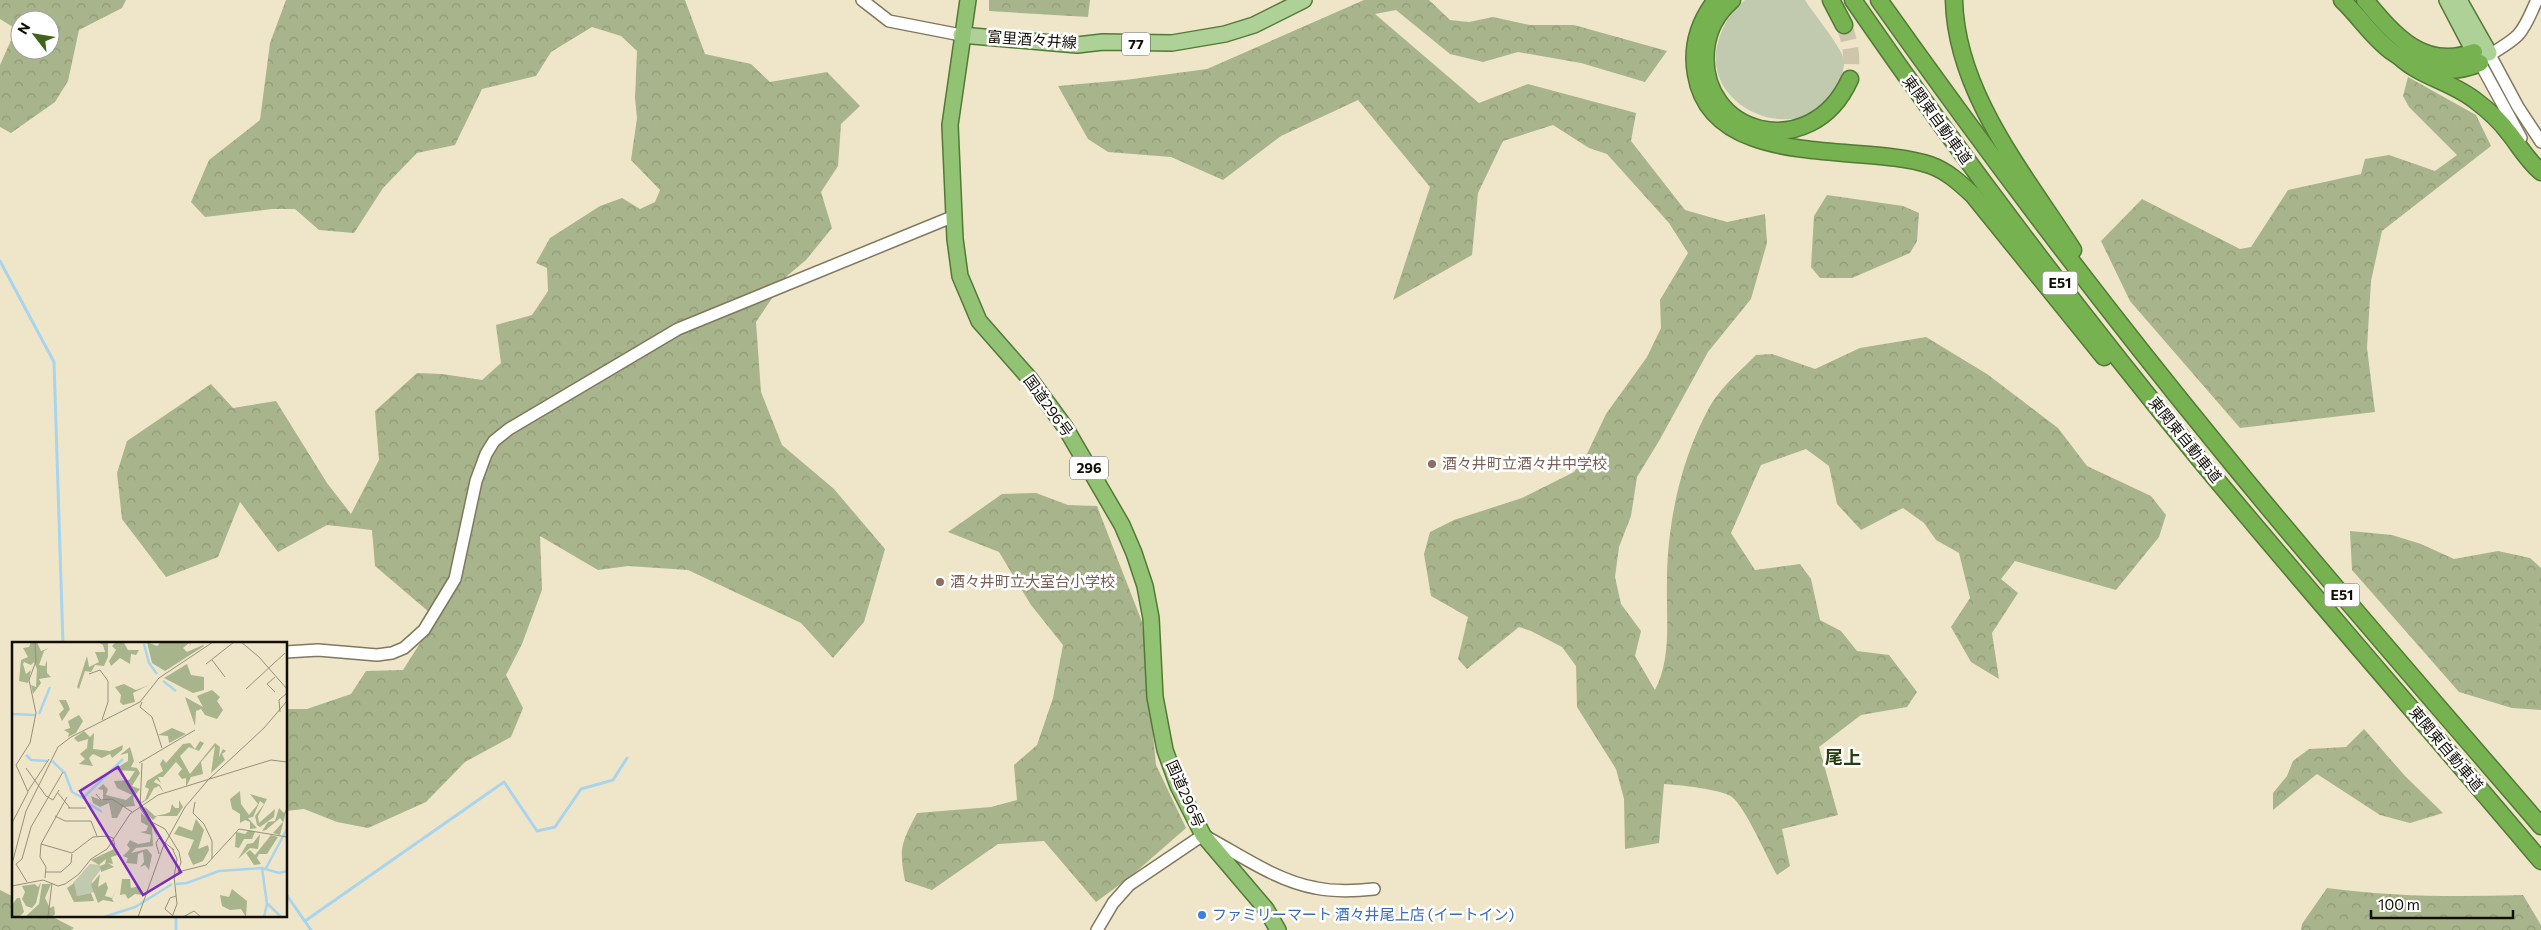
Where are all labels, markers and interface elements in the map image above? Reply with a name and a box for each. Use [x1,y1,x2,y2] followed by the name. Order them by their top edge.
[10,10,60,60] north arrow
[13,19,33,37] text: N
[987,27,1078,51] street label: 富里酒々井線
[1122,33,1150,56] road number: 77
[1900,72,1976,167] street label: 東関東自動車道
[2042,272,2078,294] road number: E51
[1021,371,1077,440] street label: 国道296号
[2146,393,2226,486] street label: 東関東自動車道
[1442,454,1607,472] place label: 酒々井町立酒々井中学校
[1070,456,1108,479] road number: 296
[1426,458,1438,470] marker: 酒々井町立酒々井中学校
[950,572,1115,590] place label: 酒々井町立大室台小学校
[934,576,946,588] marker: 酒々井町立大室台小学校
[2324,584,2360,606] road number: E51
[12,642,288,918] inset map
[2406,702,2487,794] street label: 東関東自動車道
[1825,746,1861,768] district label: 尾上
[1163,757,1209,830] street label: 国道296号
[2371,888,2514,920] scale bar
[2378,895,2420,913] text: 100 m
[1212,905,1514,923] place label: ファミリーマート 酒々井尾上店 (イートイン)
[1196,909,1208,921] marker: ファミリーマート 酒々井尾上店 (イートイン)

